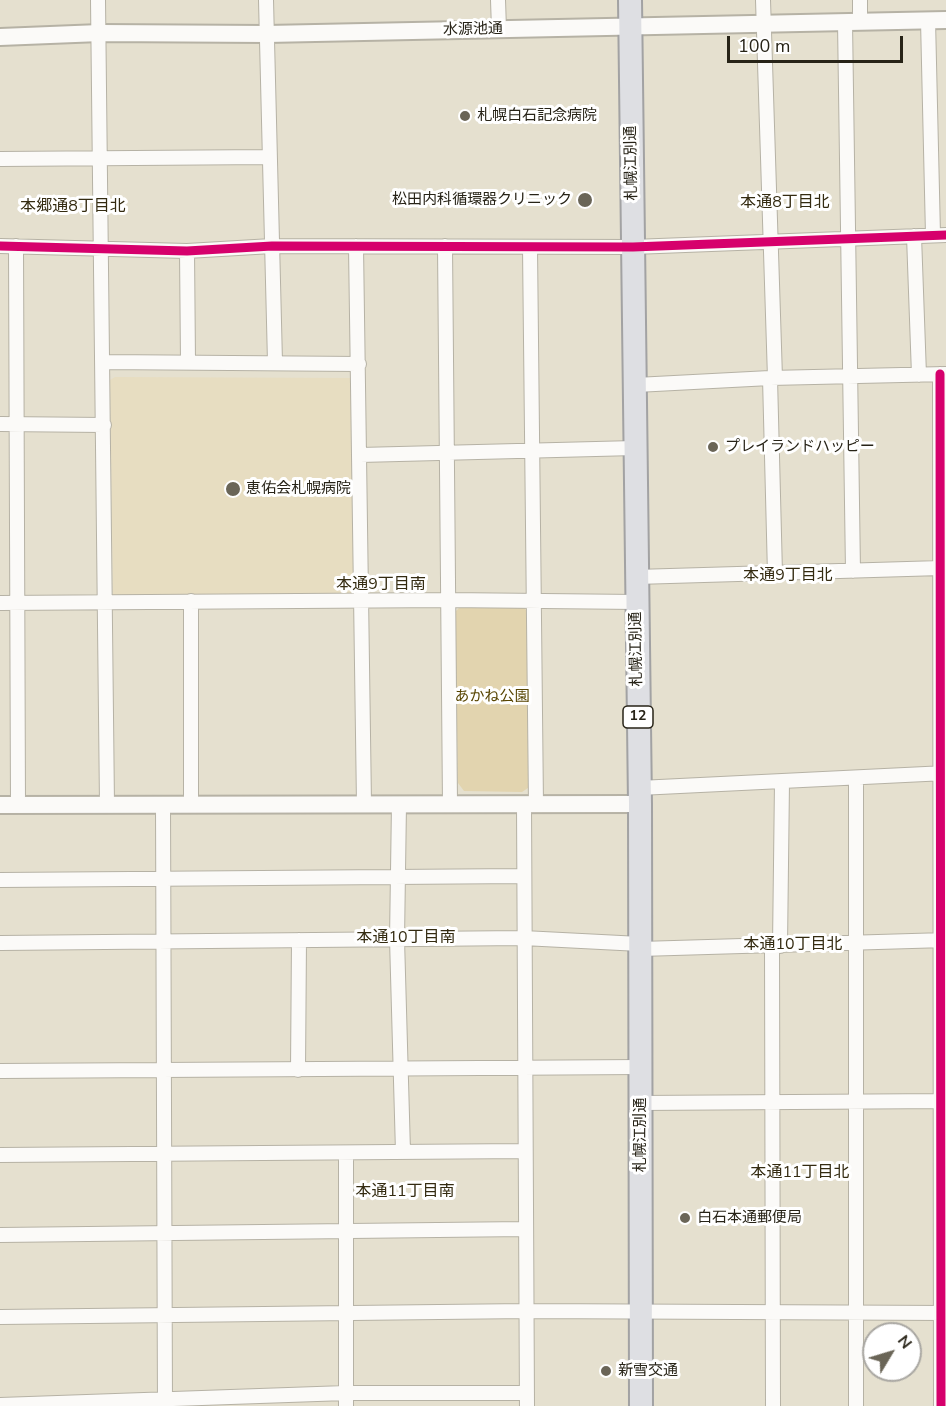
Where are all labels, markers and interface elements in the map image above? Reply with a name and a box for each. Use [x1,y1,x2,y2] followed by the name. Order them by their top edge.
[443,20,503,40] street label: 水源池通
[730,24,906,62] scale bar
[738,34,790,58] text: 100 m
[477,107,597,125] place label: 札幌白石記念病院
[458,109,472,123] marker: 札幌白石記念病院
[622,125,642,201] street label: 札幌江別通
[392,191,572,209] place label: 松田内科循環器クリニック
[576,191,594,209] marker: 松田内科循環器クリニック
[740,193,830,213] district label: 本通8丁目北
[20,197,126,217] district label: 本郷通8丁目北
[725,438,875,456] place label: プレイランドハッピー
[706,440,720,454] marker: プレイランドハッピー
[224,480,242,498] marker: 恵佑会札幌病院
[246,480,351,498] place label: 恵佑会札幌病院
[743,566,833,586] district label: 本通9丁目北
[336,575,426,595] district label: 本通9丁目南
[627,611,647,687] street label: 札幌江別通
[455,688,529,706] park label: あかね公園
[623,706,653,728] road number: 12
[356,928,456,948] district label: 本通10丁目南
[743,935,843,955] district label: 本通10丁目北
[632,1098,650,1172] street label: 札幌江別通
[750,1163,850,1183] district label: 本通11丁目北
[355,1182,455,1202] district label: 本通11丁目南
[697,1209,802,1227] place label: 白石本通郵便局
[678,1211,692,1225] marker: 白石本通郵便局
[862,1322,922,1382] north arrow
[892,1331,917,1354] text: N
[618,1362,678,1380] place label: 新雪交通
[599,1364,613,1378] marker: 新雪交通

